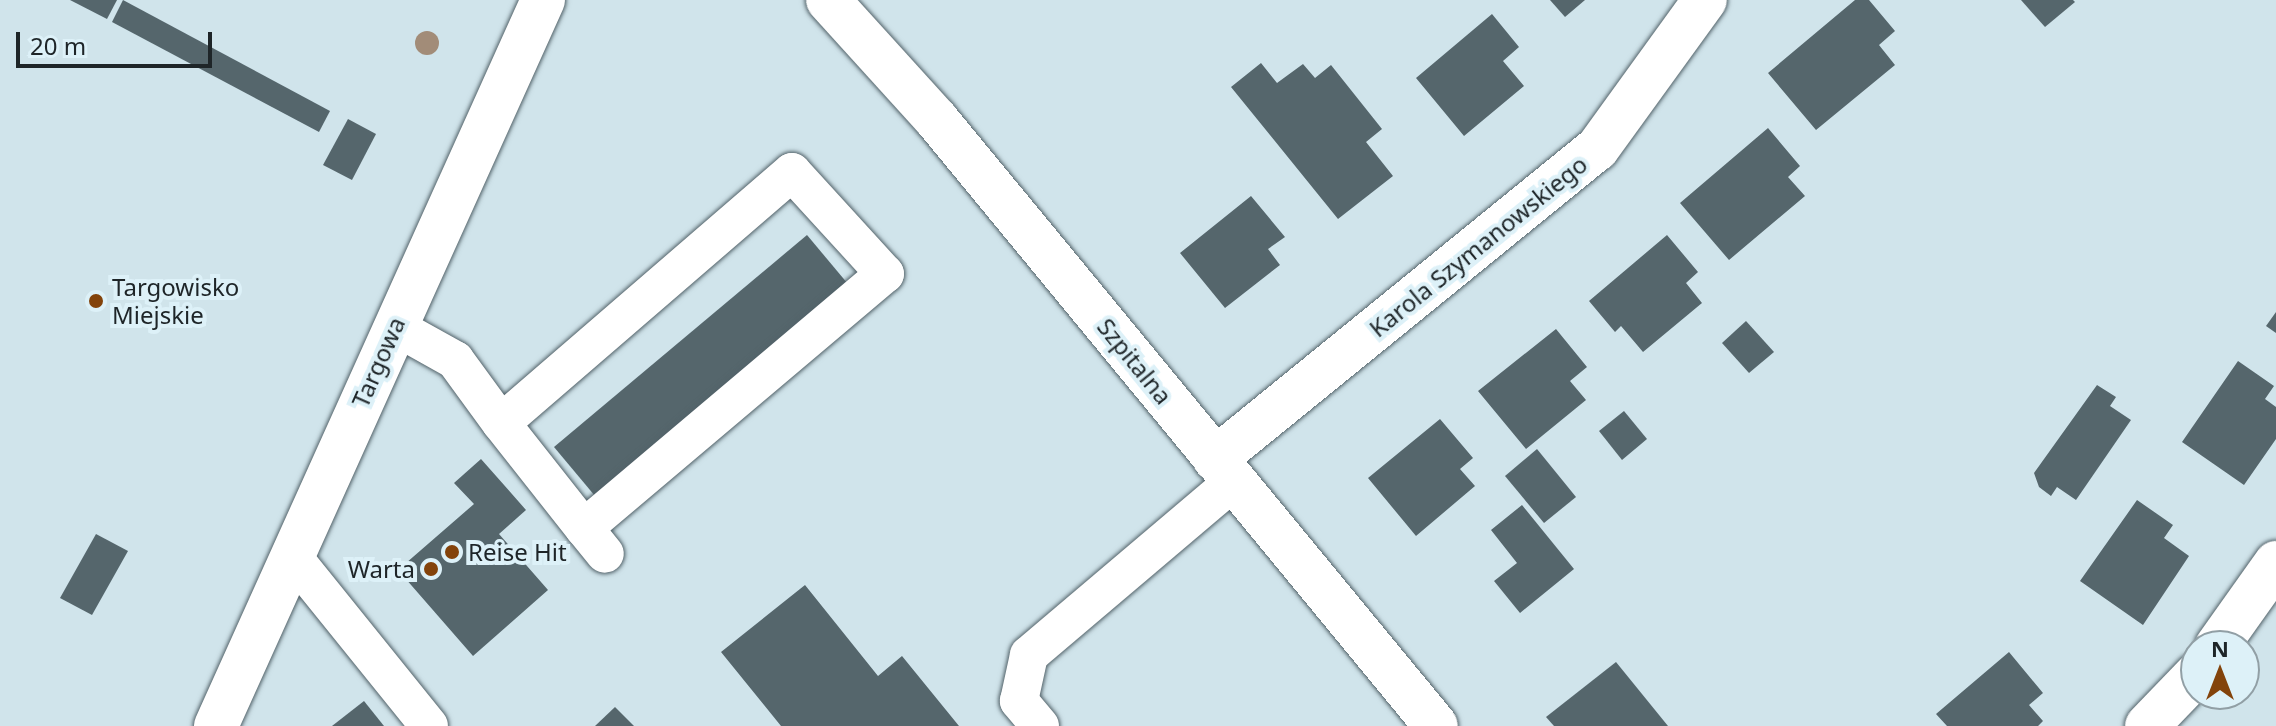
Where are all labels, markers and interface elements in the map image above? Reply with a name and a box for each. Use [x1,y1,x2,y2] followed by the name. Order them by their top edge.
[20,16,216,66] scale bar
[30,29,86,62] text: 20 m
[1363,149,1593,343] street label: Karola Szymanowskiego
[112,273,239,329] place label: Targowisko Miejskie
[87,292,105,310] marker: Targowisko Miejskie
[345,312,411,412] street label: Targowa
[1092,312,1178,410] street label: Szpitalna
[468,538,567,566] place label: Reise Hit
[443,543,461,561] marker: Reise Hit
[348,555,415,583] place label: Warta
[422,560,440,578] marker: Warta
[2180,630,2260,710] north arrow
[2211,633,2229,663] text: N

